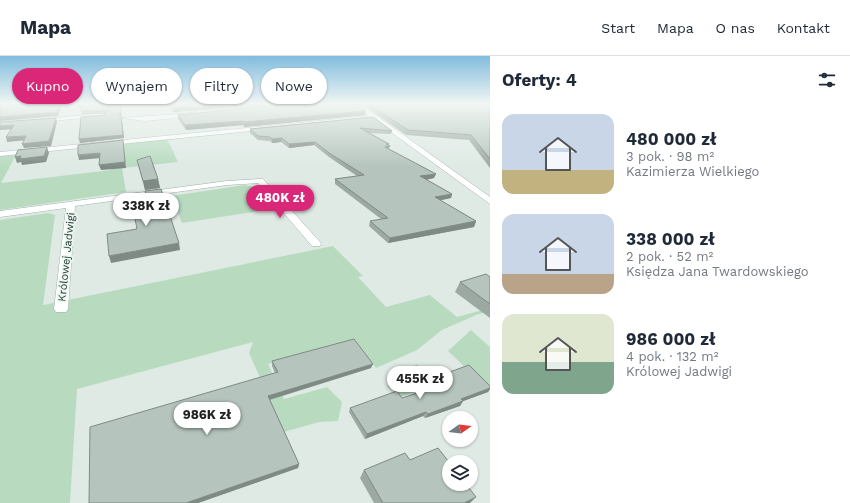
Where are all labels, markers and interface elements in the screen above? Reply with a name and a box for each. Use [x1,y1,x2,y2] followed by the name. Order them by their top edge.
[20,16,71,39] text: Mapa
[601,20,635,36] text: Start
[657,20,694,36] text: Mapa
[716,20,755,36] text: O nas
[777,20,830,36] text: Kontakt
[12,68,83,104] chip: Kupno
[91,68,182,104] chip: Wynajem
[190,68,253,104] chip: Filtry
[261,68,327,104] chip: Nowe
[816,69,838,91] icon: filters
[502,70,577,90] text: Oferty: 4
[626,129,717,149] text: 480 000 zł
[534,130,582,178] icon: home
[626,149,714,164] text: 3 pok. · 98 m²
[626,164,759,179] text: Kazimierza Wielkiego
[243,185,317,219] pin: 480K zł
[255,190,305,205] text: 480K zł
[109,193,183,227] pin: 338K zł
[122,198,170,213] text: 338K zł
[55,212,78,302] street label: Królowej Jadwigi
[626,229,715,249] text: 338 000 zł
[534,230,582,278] icon: home
[626,249,713,264] text: 2 pok. · 52 m²
[626,264,809,279] text: Księdza Jana Twardowskiego
[626,329,716,349] text: 986 000 zł
[534,330,582,378] icon: home
[626,349,719,364] text: 4 pok. · 132 m²
[626,364,732,379] text: Królowej Jadwigi
[383,366,457,400] pin: 455K zł
[396,371,444,386] text: 455K zł
[170,402,244,436] pin: 986K zł
[183,407,231,422] text: 986K zł
[442,411,478,447] north arrow
[442,411,478,491] map controls
[442,455,478,491] button: layers

